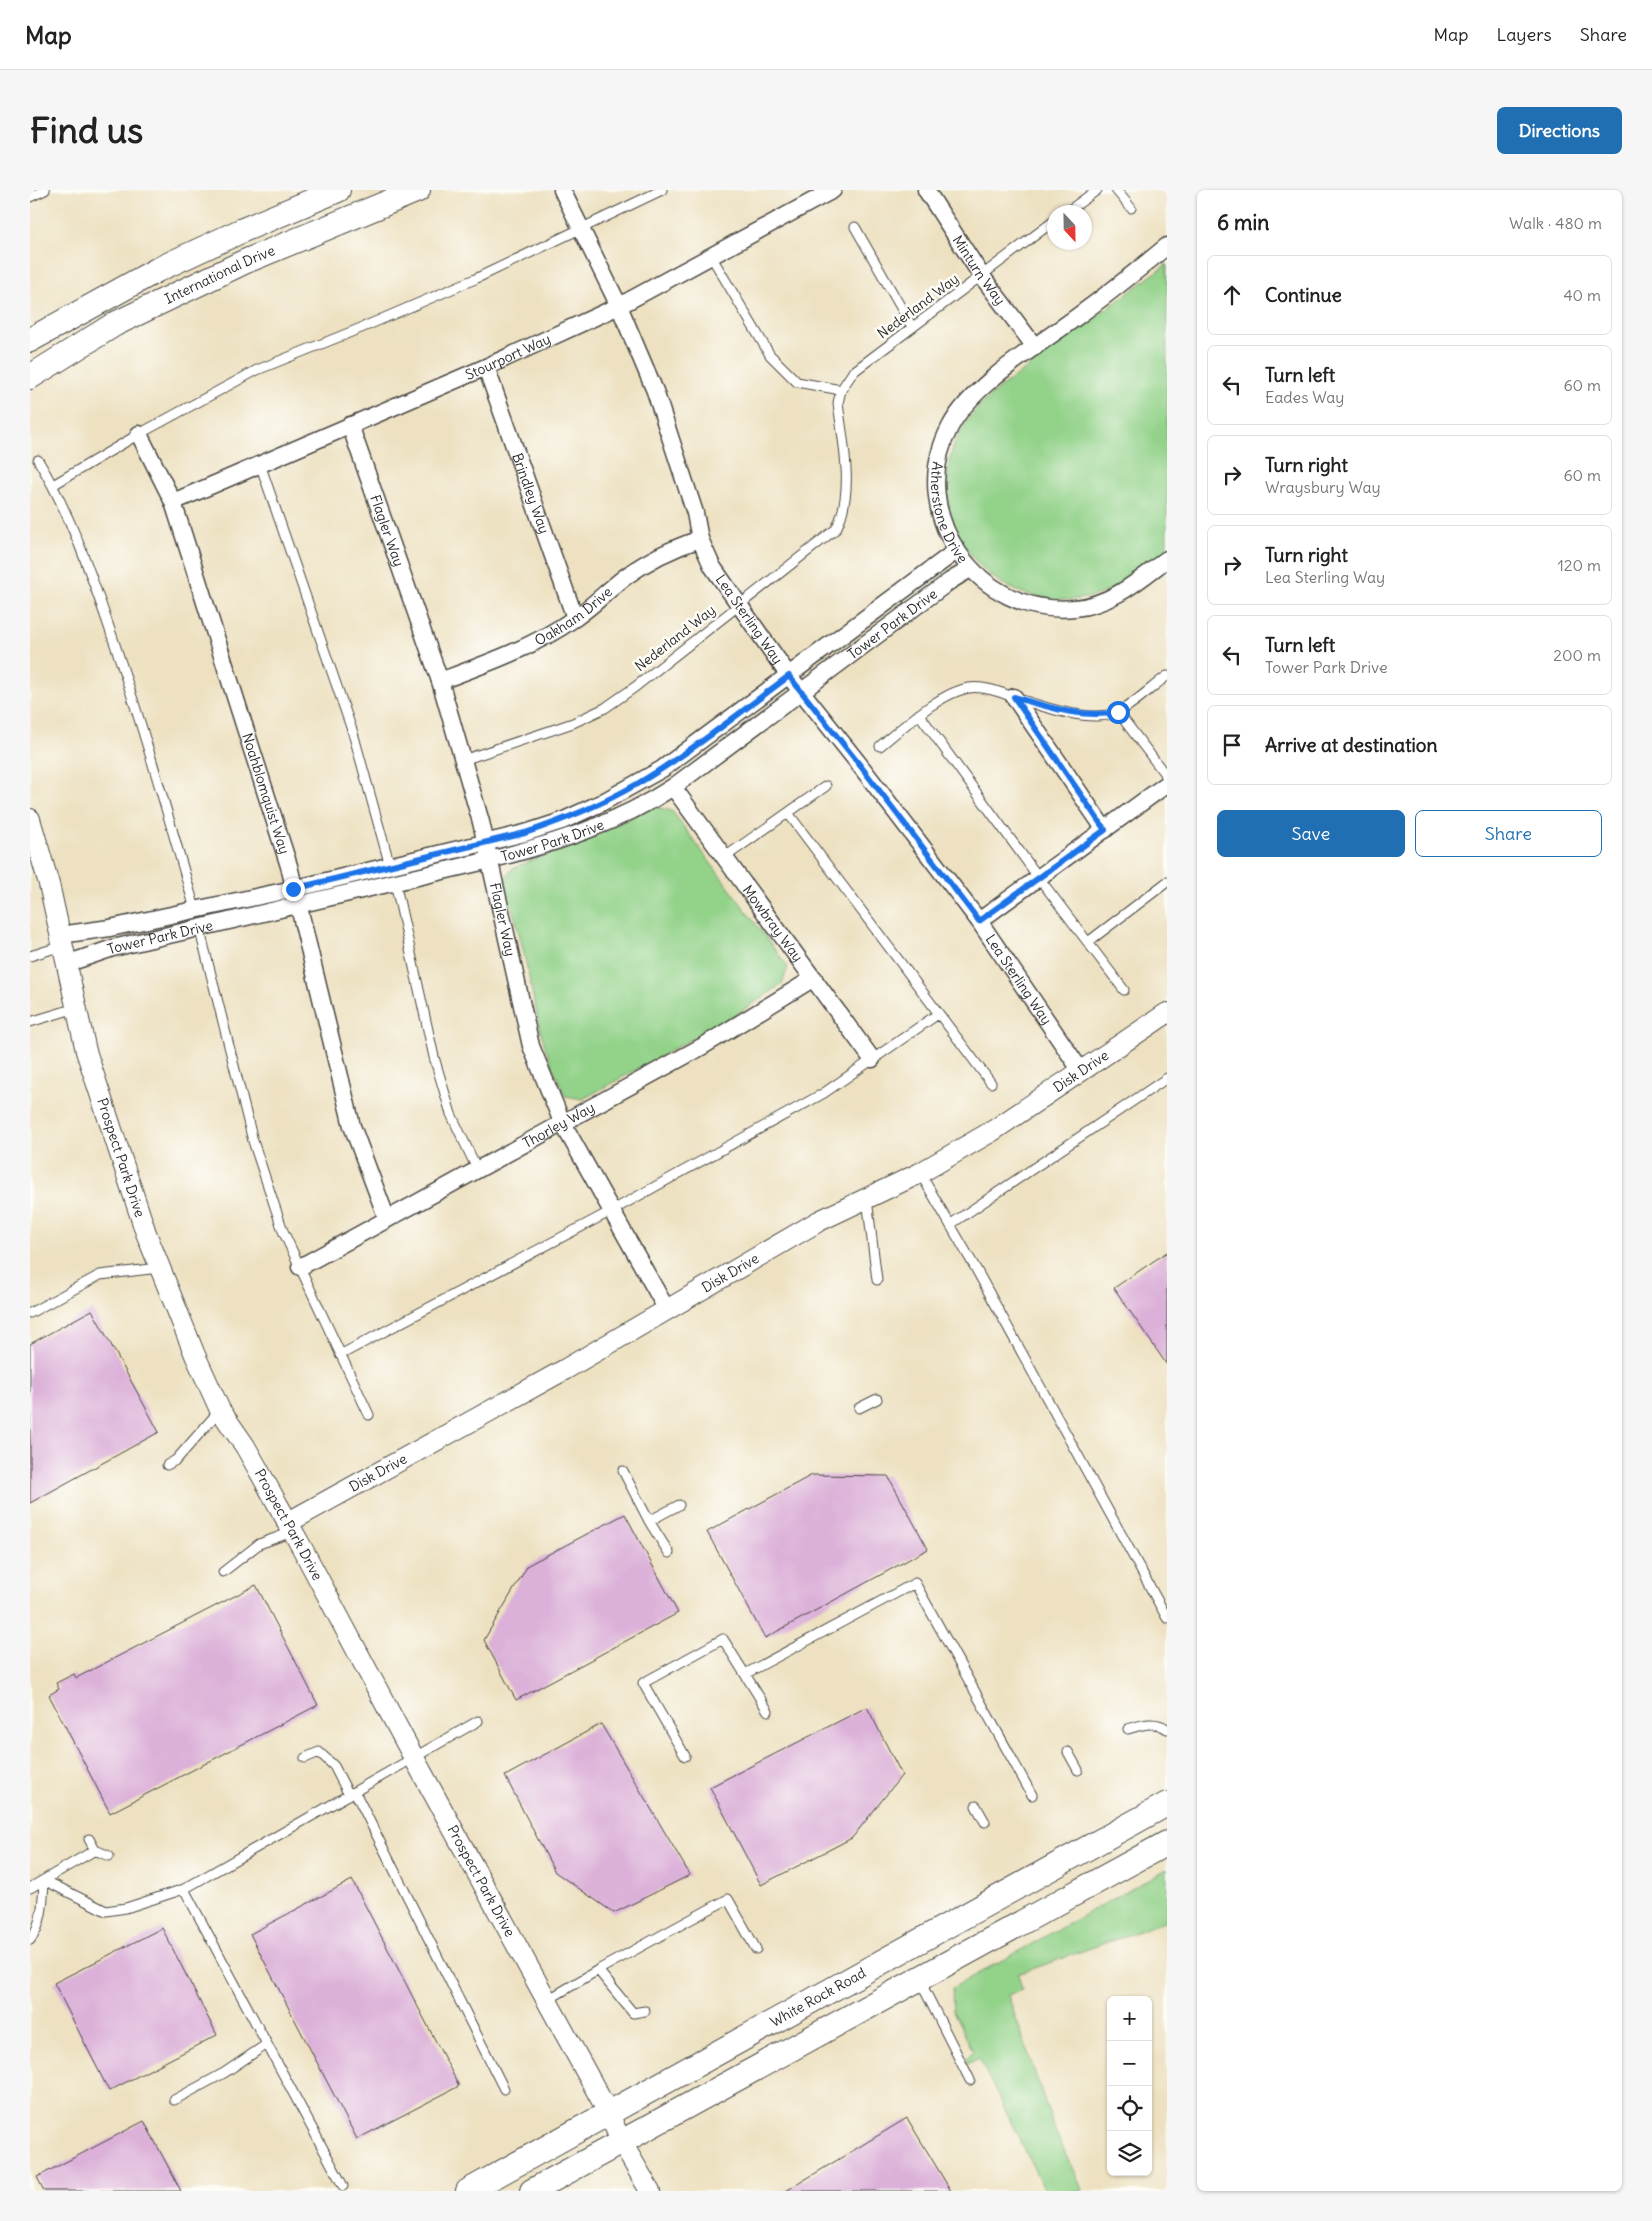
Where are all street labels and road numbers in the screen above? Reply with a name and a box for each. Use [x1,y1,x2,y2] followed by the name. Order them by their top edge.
[949,232,1009,308] street label: Minturn Way
[162,241,277,308] street label: International Drive
[874,269,962,343] street label: Nederland Way
[462,330,553,384] street label: Stourport Way
[508,450,553,536] street label: Brindley Way
[927,461,972,567] street label: Atherstone Drive
[366,492,408,569] street label: Flagler Way
[712,571,787,668] street label: Lea Sterling Way
[532,583,616,650] street label: Oakham Drive
[844,585,941,663] street label: Tower Park Drive
[631,601,719,675] street label: Nederland Way
[238,731,294,856] street label: Noahblomquist Way
[499,815,607,866] street label: Tower Park Drive
[486,881,520,958] street label: Flagler Way
[739,881,807,965] street label: Mowbray Way
[105,916,214,958] street label: Tower Park Drive
[982,931,1056,1028] street label: Lea Sterling Way
[1050,1046,1112,1096] street label: Disk Drive
[93,1096,149,1219] street label: Prospect Park Drive
[520,1098,598,1152] street label: Thorley Way
[698,1249,762,1297] street label: Disk Drive
[346,1450,410,1496] street label: Disk Drive
[251,1466,327,1583] street label: Prospect Park Drive
[443,1822,519,1940] street label: Prospect Park Drive
[767,1964,869,2031] street label: White Rock Road

